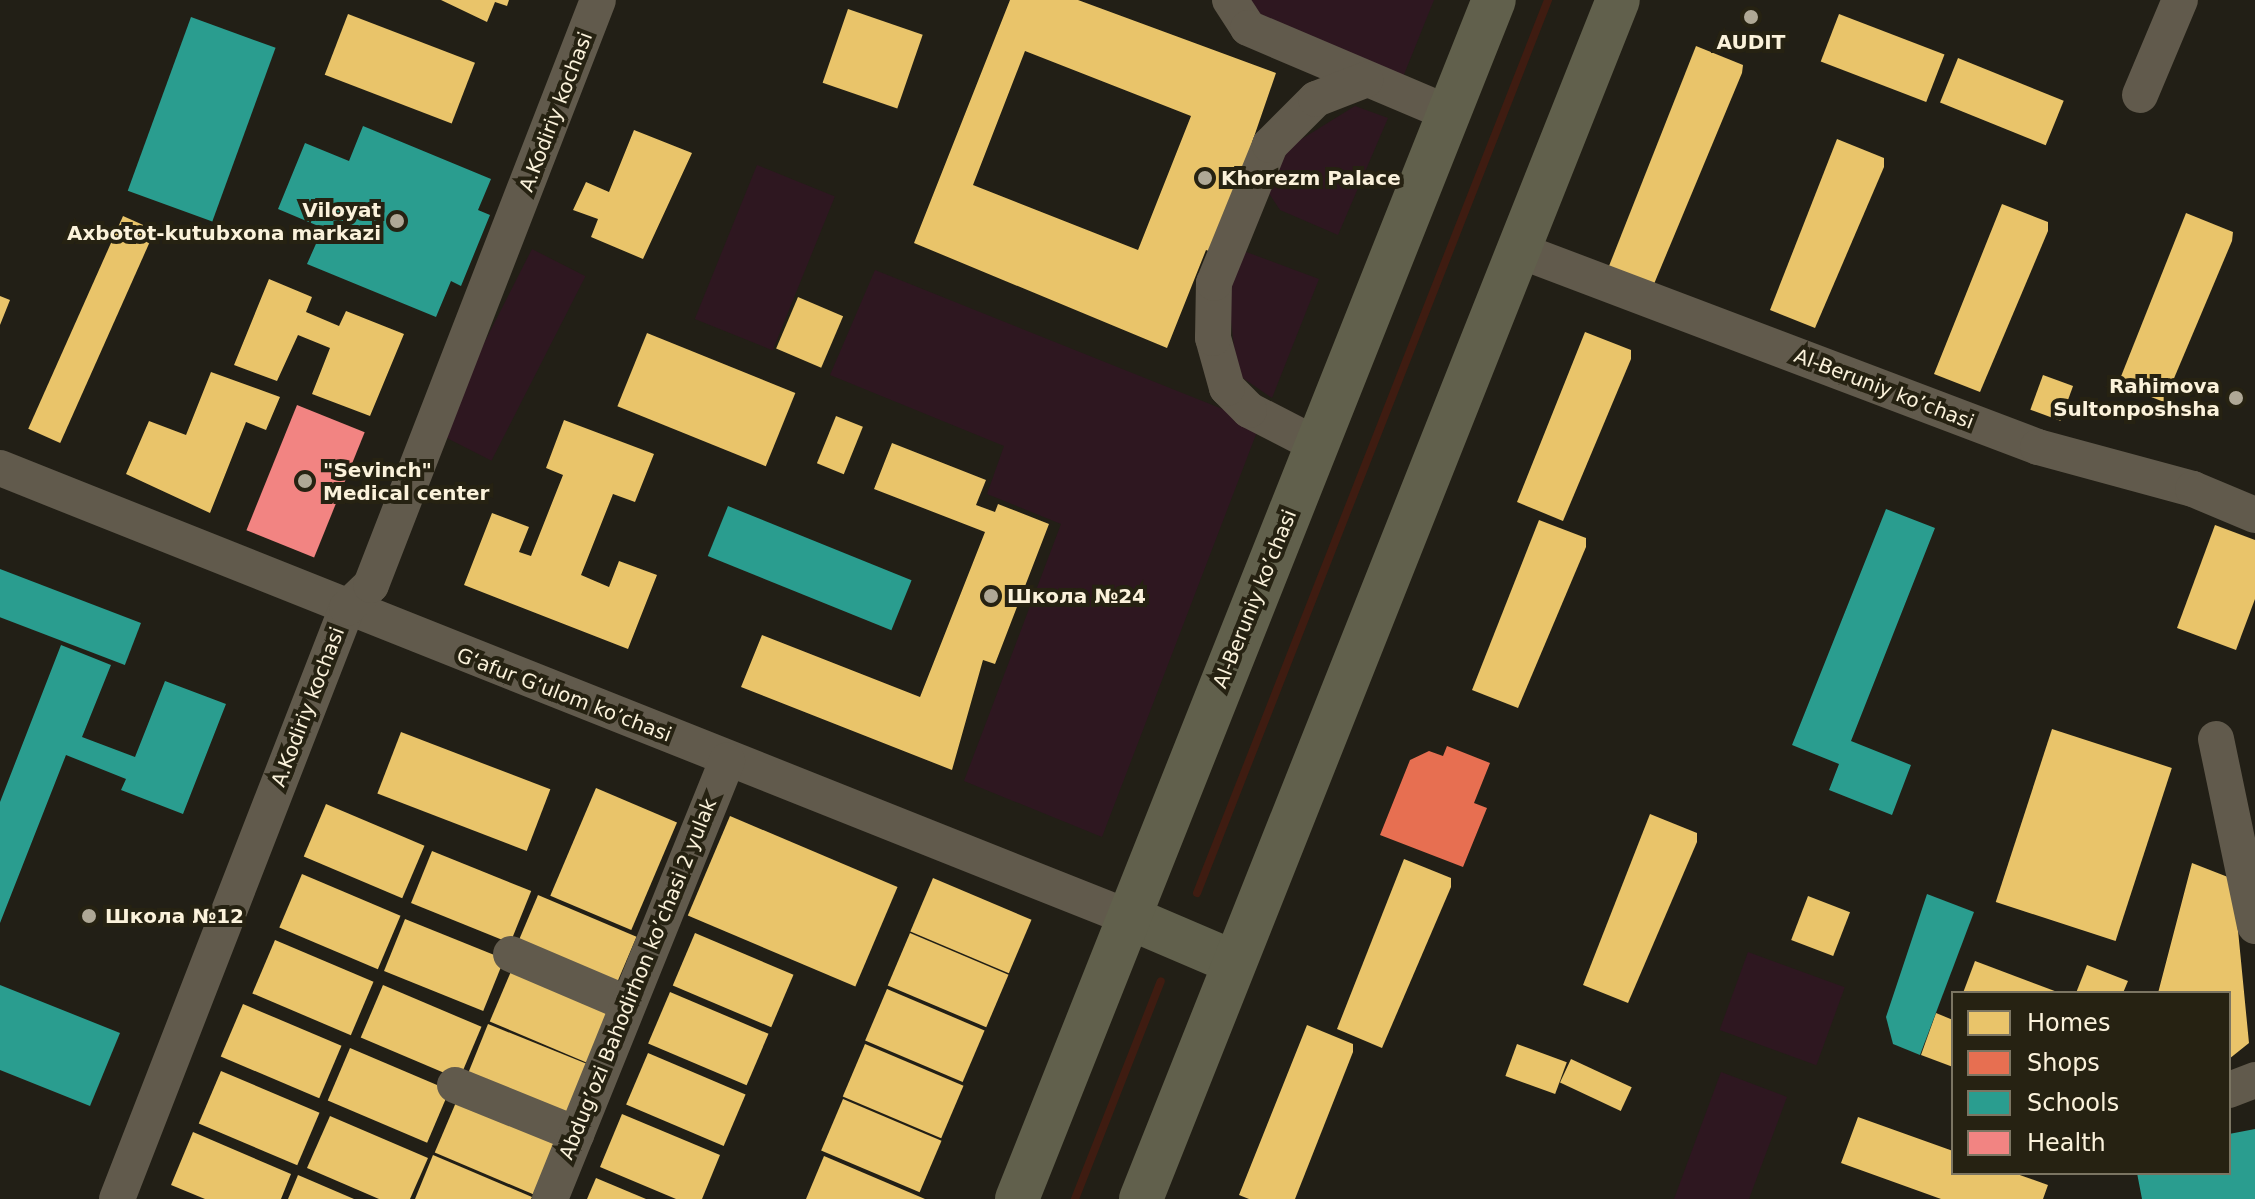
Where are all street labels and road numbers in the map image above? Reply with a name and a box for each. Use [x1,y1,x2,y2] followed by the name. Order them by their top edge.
[514,29,598,195] street label: A.Kodiriy kochasi
[1791,344,1977,434] street label: Al-Beruniy ko’chasi
[1208,506,1302,692] street label: Al-Beruniy ko’chasi
[266,624,350,790] street label: A.Kodiriy kochasi
[453,643,675,747] street label: Gʻafur Gʻulom ko’chasi
[554,795,722,1163] street label: Abdug’ozi Bahodirhon ko’chasi 2 yulak

